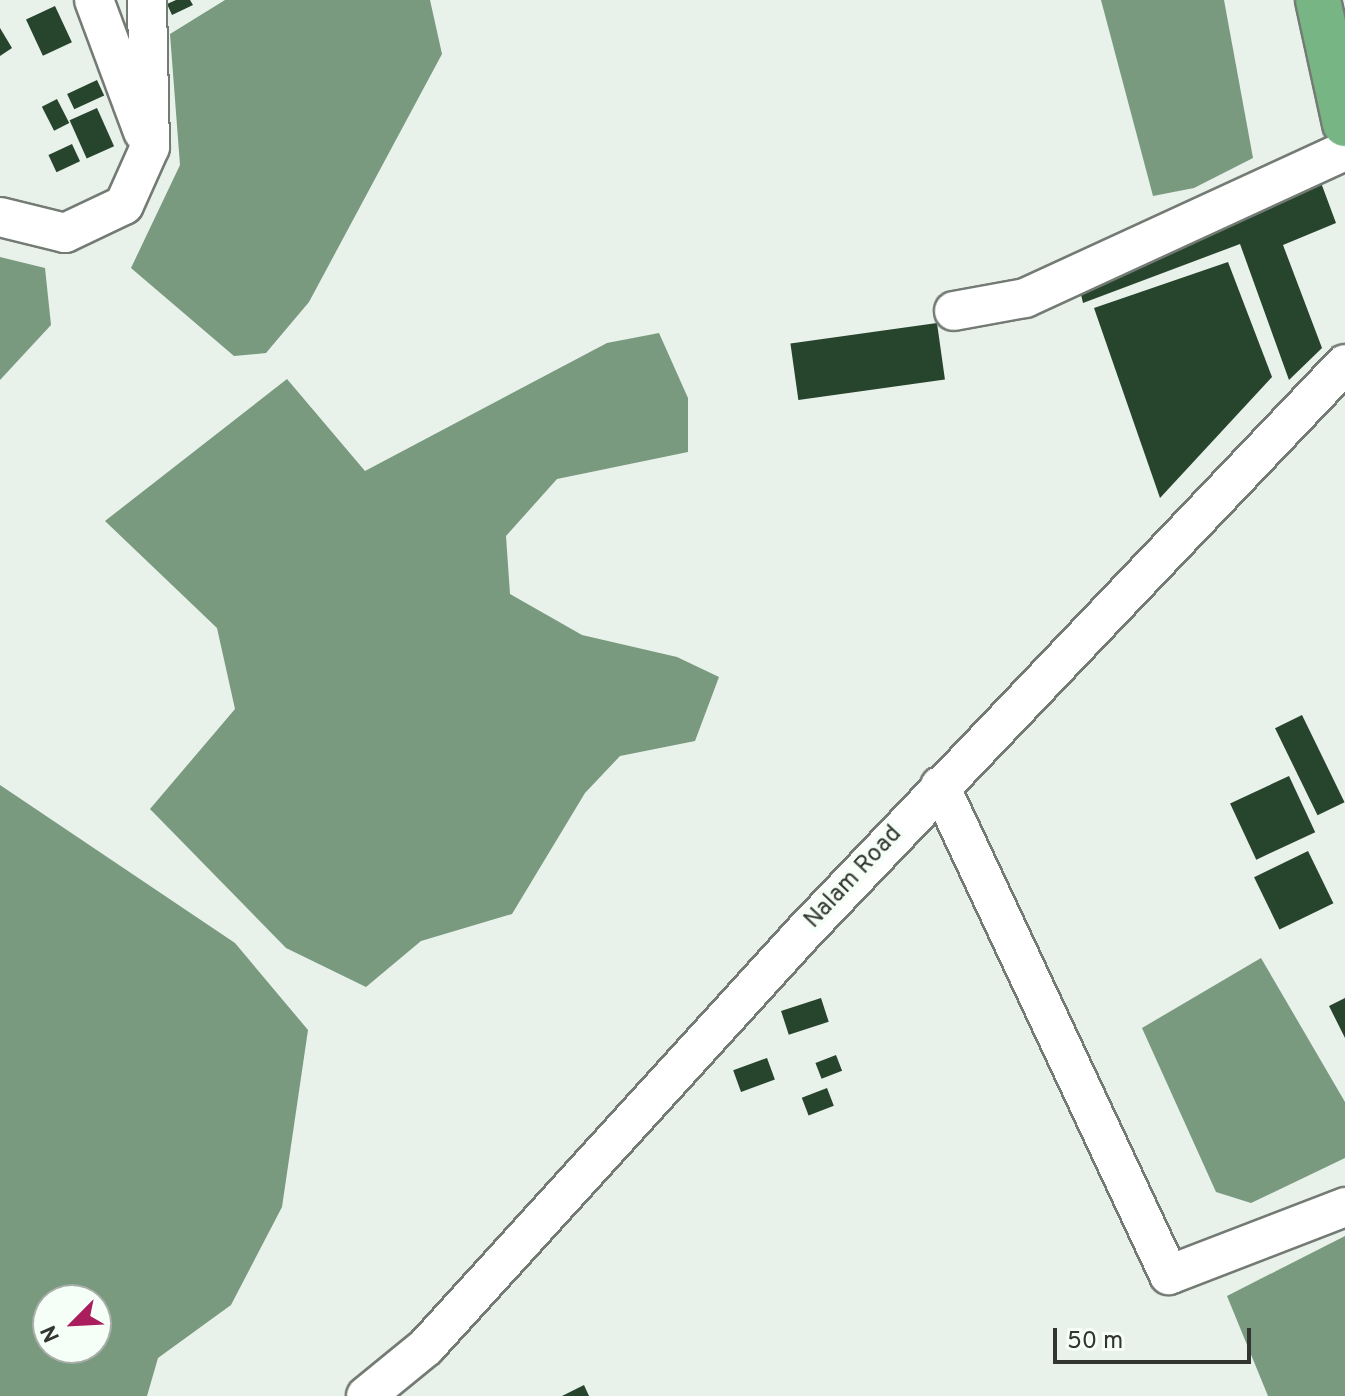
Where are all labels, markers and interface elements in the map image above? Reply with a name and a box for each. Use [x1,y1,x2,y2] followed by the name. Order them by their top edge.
[799,821,909,935] street label: Nalam Road
[32,1284,112,1364] north arrow
[1057,1312,1255,1362] scale bar
[36,1320,67,1346] text: N
[1067,1327,1123,1357] text: 50 m

